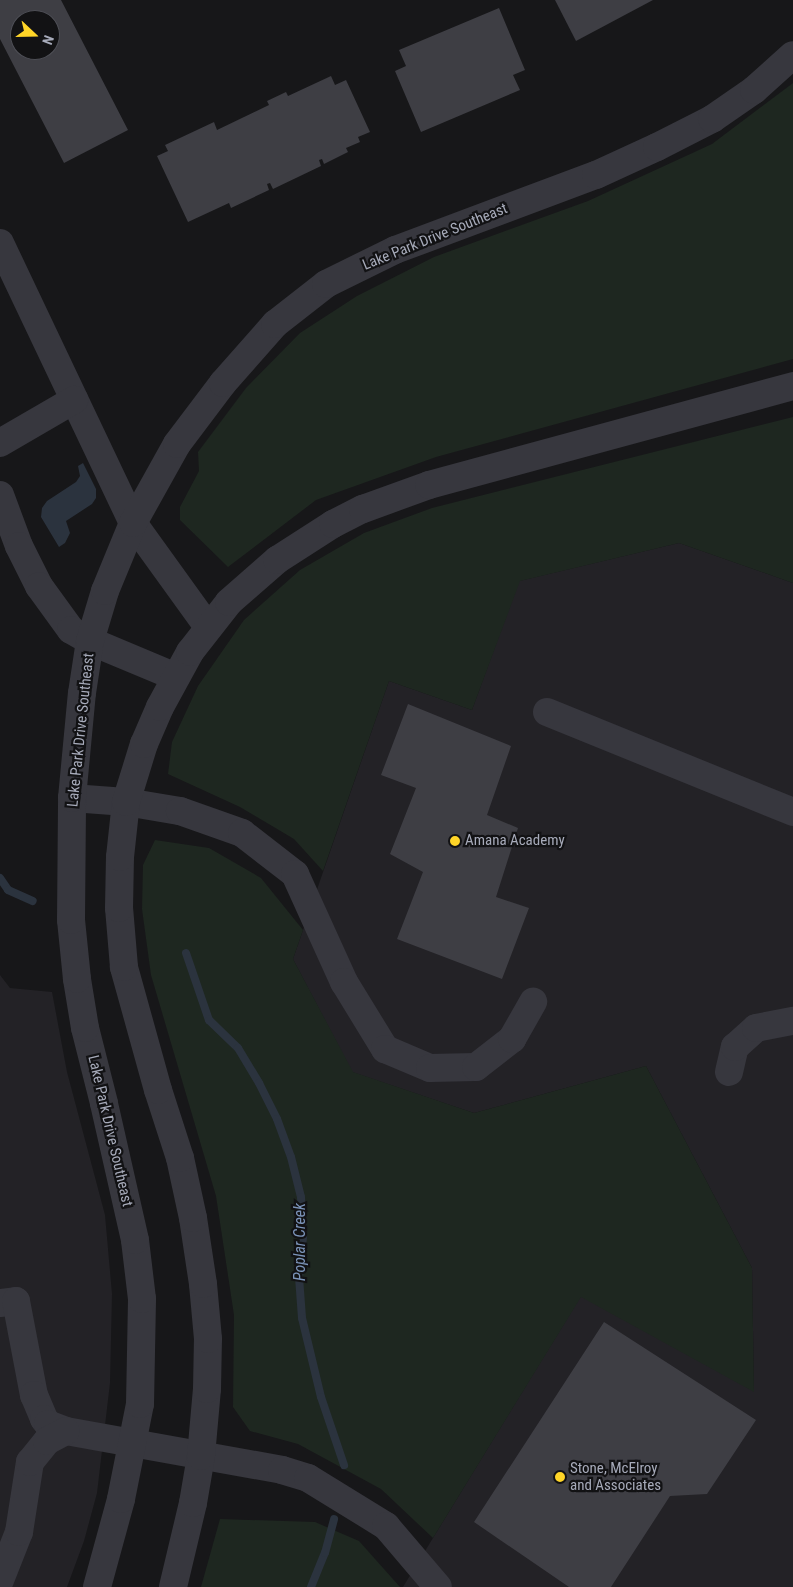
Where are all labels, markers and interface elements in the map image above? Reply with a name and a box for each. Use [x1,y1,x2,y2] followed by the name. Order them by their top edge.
[10,10,60,60] north arrow
[39,33,57,47] text: N
[360,200,510,274] street label: Lake Park Drive Southeast
[64,652,98,808] street label: Lake Park Drive Southeast
[465,832,565,850] place label: Amana Academy
[449,835,461,847] marker: Amana Academy
[84,1054,136,1208] street label: Lake Park Drive Southeast
[290,1203,310,1281] water label: Poplar Creek
[570,1459,661,1494] place label: Stone, McElroy and Associates
[554,1471,566,1483] marker: Stone, McElroy and Associates

